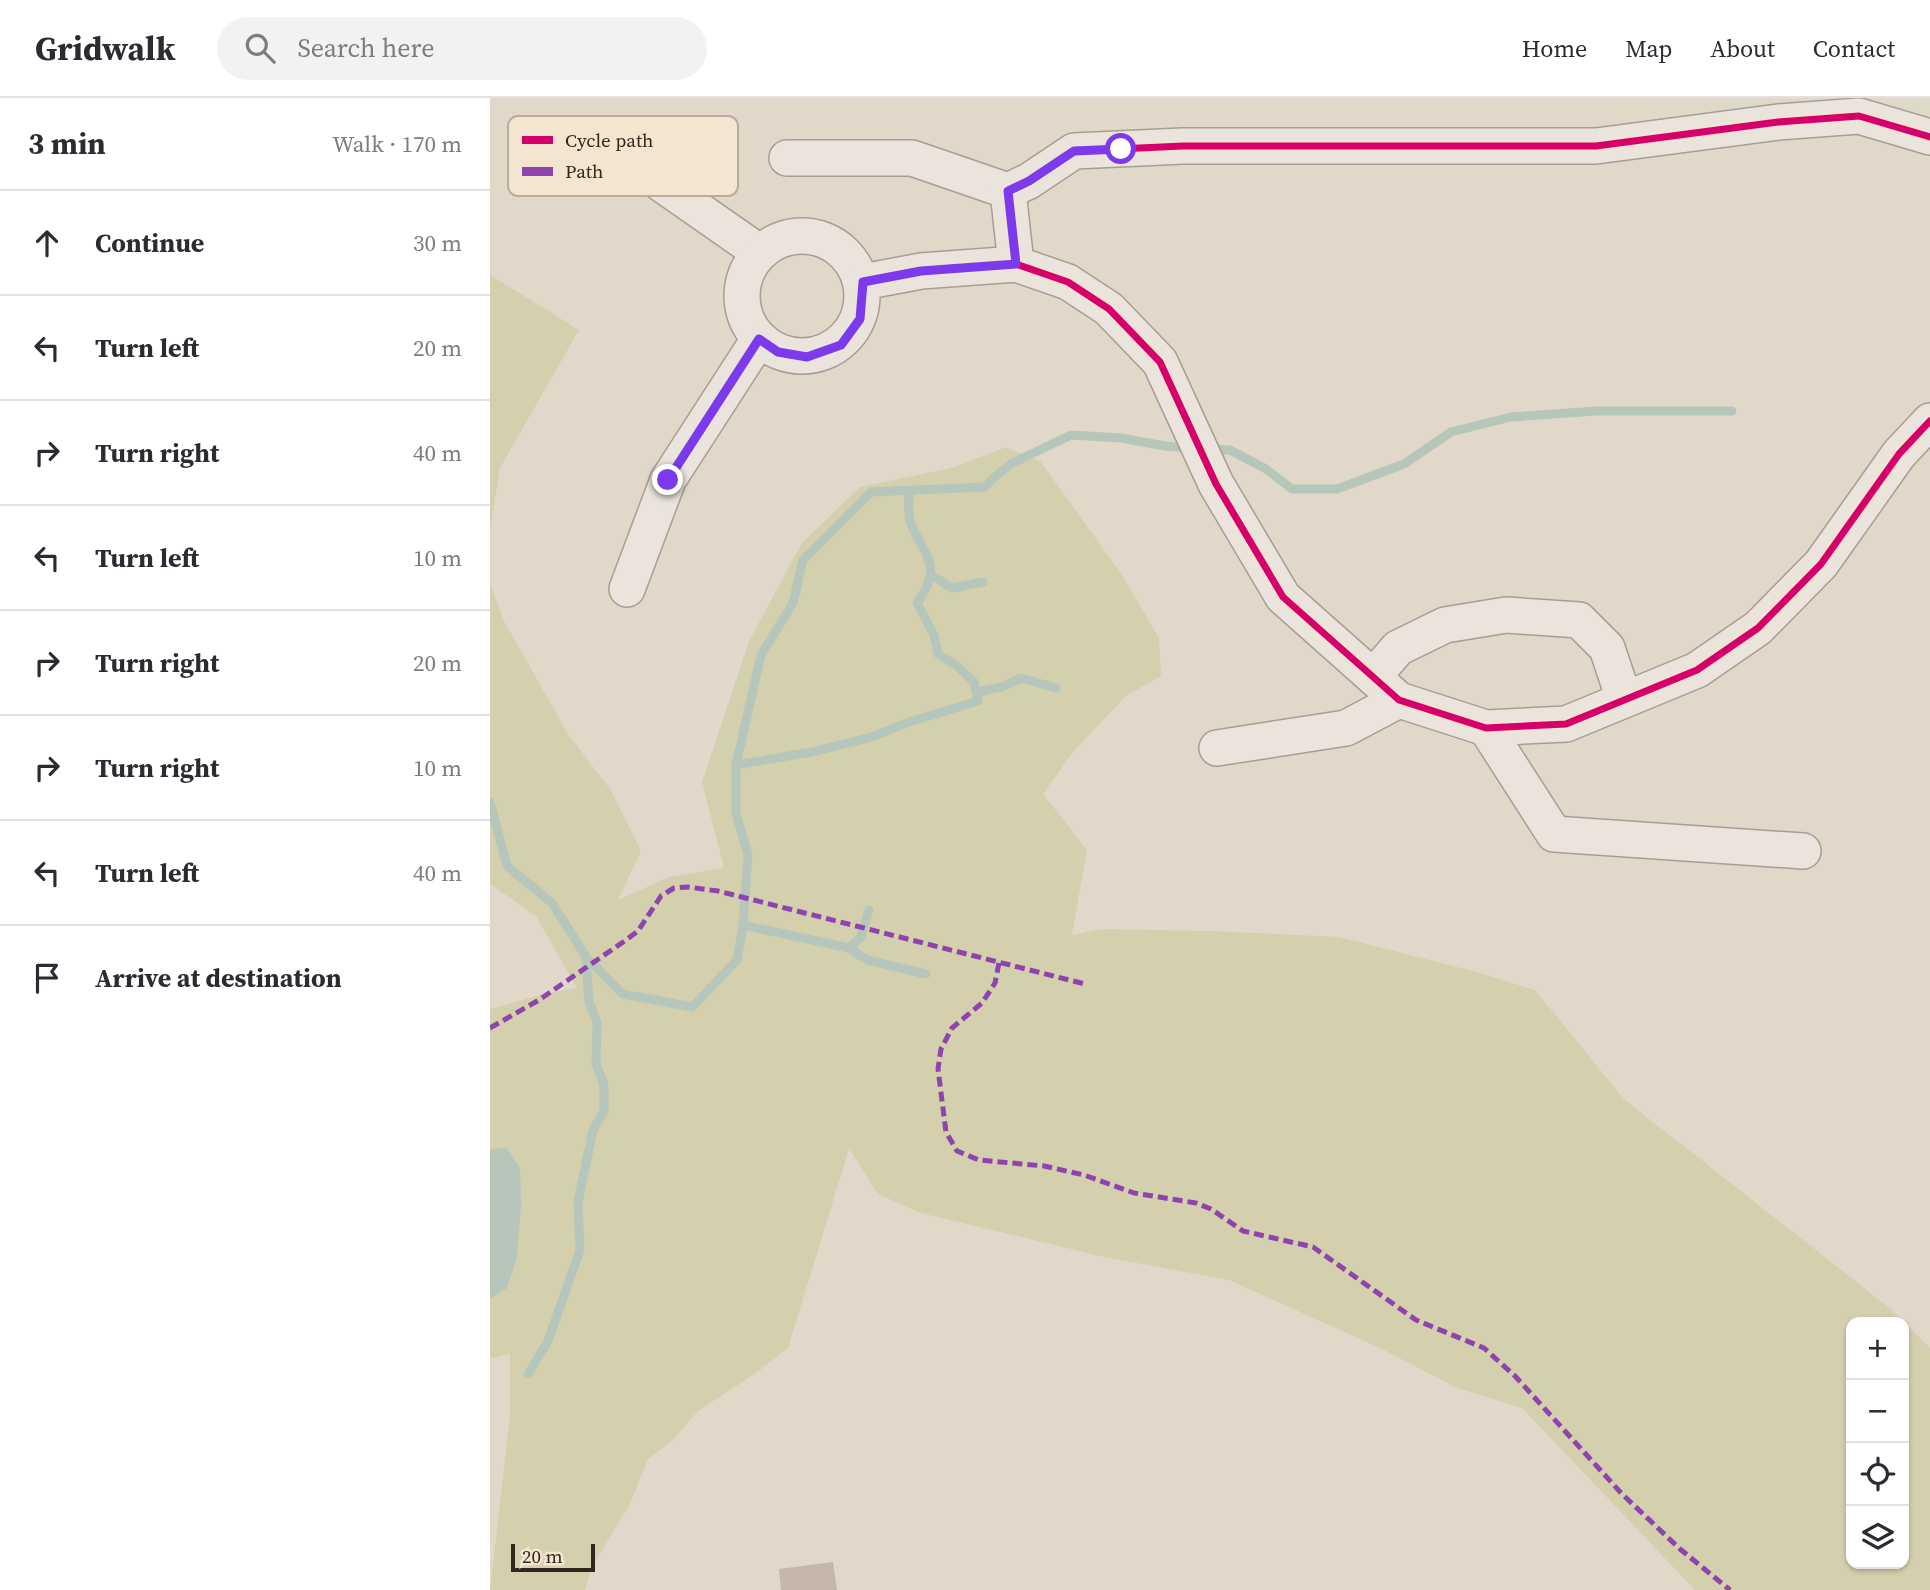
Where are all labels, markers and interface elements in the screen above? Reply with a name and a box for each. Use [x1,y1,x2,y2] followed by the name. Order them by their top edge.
[217,17,707,80] search box
[35,26,175,71] text: Gridwalk
[241,29,279,67] icon: search
[297,30,435,66] text: Search here
[1522,32,1587,65] text: Home
[1625,32,1672,65] text: Map
[1710,32,1775,65] text: About
[1813,32,1895,65] text: Contact
[508,116,738,196] legend
[28,123,106,164] text: 3 min
[565,127,654,153] text: Cycle path
[332,128,462,160] text: Walk · 170 m
[1105,133,1136,164] route start
[565,158,603,184] text: Path
[28,224,66,262] icon: ahead
[95,225,204,261] text: Continue
[413,227,462,259] text: 30 m
[28,329,66,367] icon: left
[95,330,199,366] text: Turn left
[413,332,462,364] text: 20 m
[28,434,66,472] icon: right
[95,435,219,471] text: Turn right
[413,437,462,469] text: 40 m
[652,464,683,495] route end
[28,539,66,577] icon: left
[95,540,199,576] text: Turn left
[413,542,462,574] text: 10 m
[28,644,66,682] icon: right
[95,645,219,681] text: Turn right
[413,647,462,679] text: 20 m
[28,749,66,787] icon: right
[95,750,219,786] text: Turn right
[413,752,462,784] text: 10 m
[28,854,66,892] icon: left
[95,855,199,891] text: Turn left
[413,857,462,889] text: 40 m
[28,959,66,997] icon: arrive
[95,960,342,996] text: Arrive at destination
[1846,1317,1909,1569] map controls
[1846,1317,1909,1380] button: +
[1846,1380,1909,1443] button: −
[1846,1443,1909,1506] button: locate
[1846,1506,1909,1569] button: layers
[511,1541,595,1573] scale bar
[522,1543,563,1569] text: 20 m

